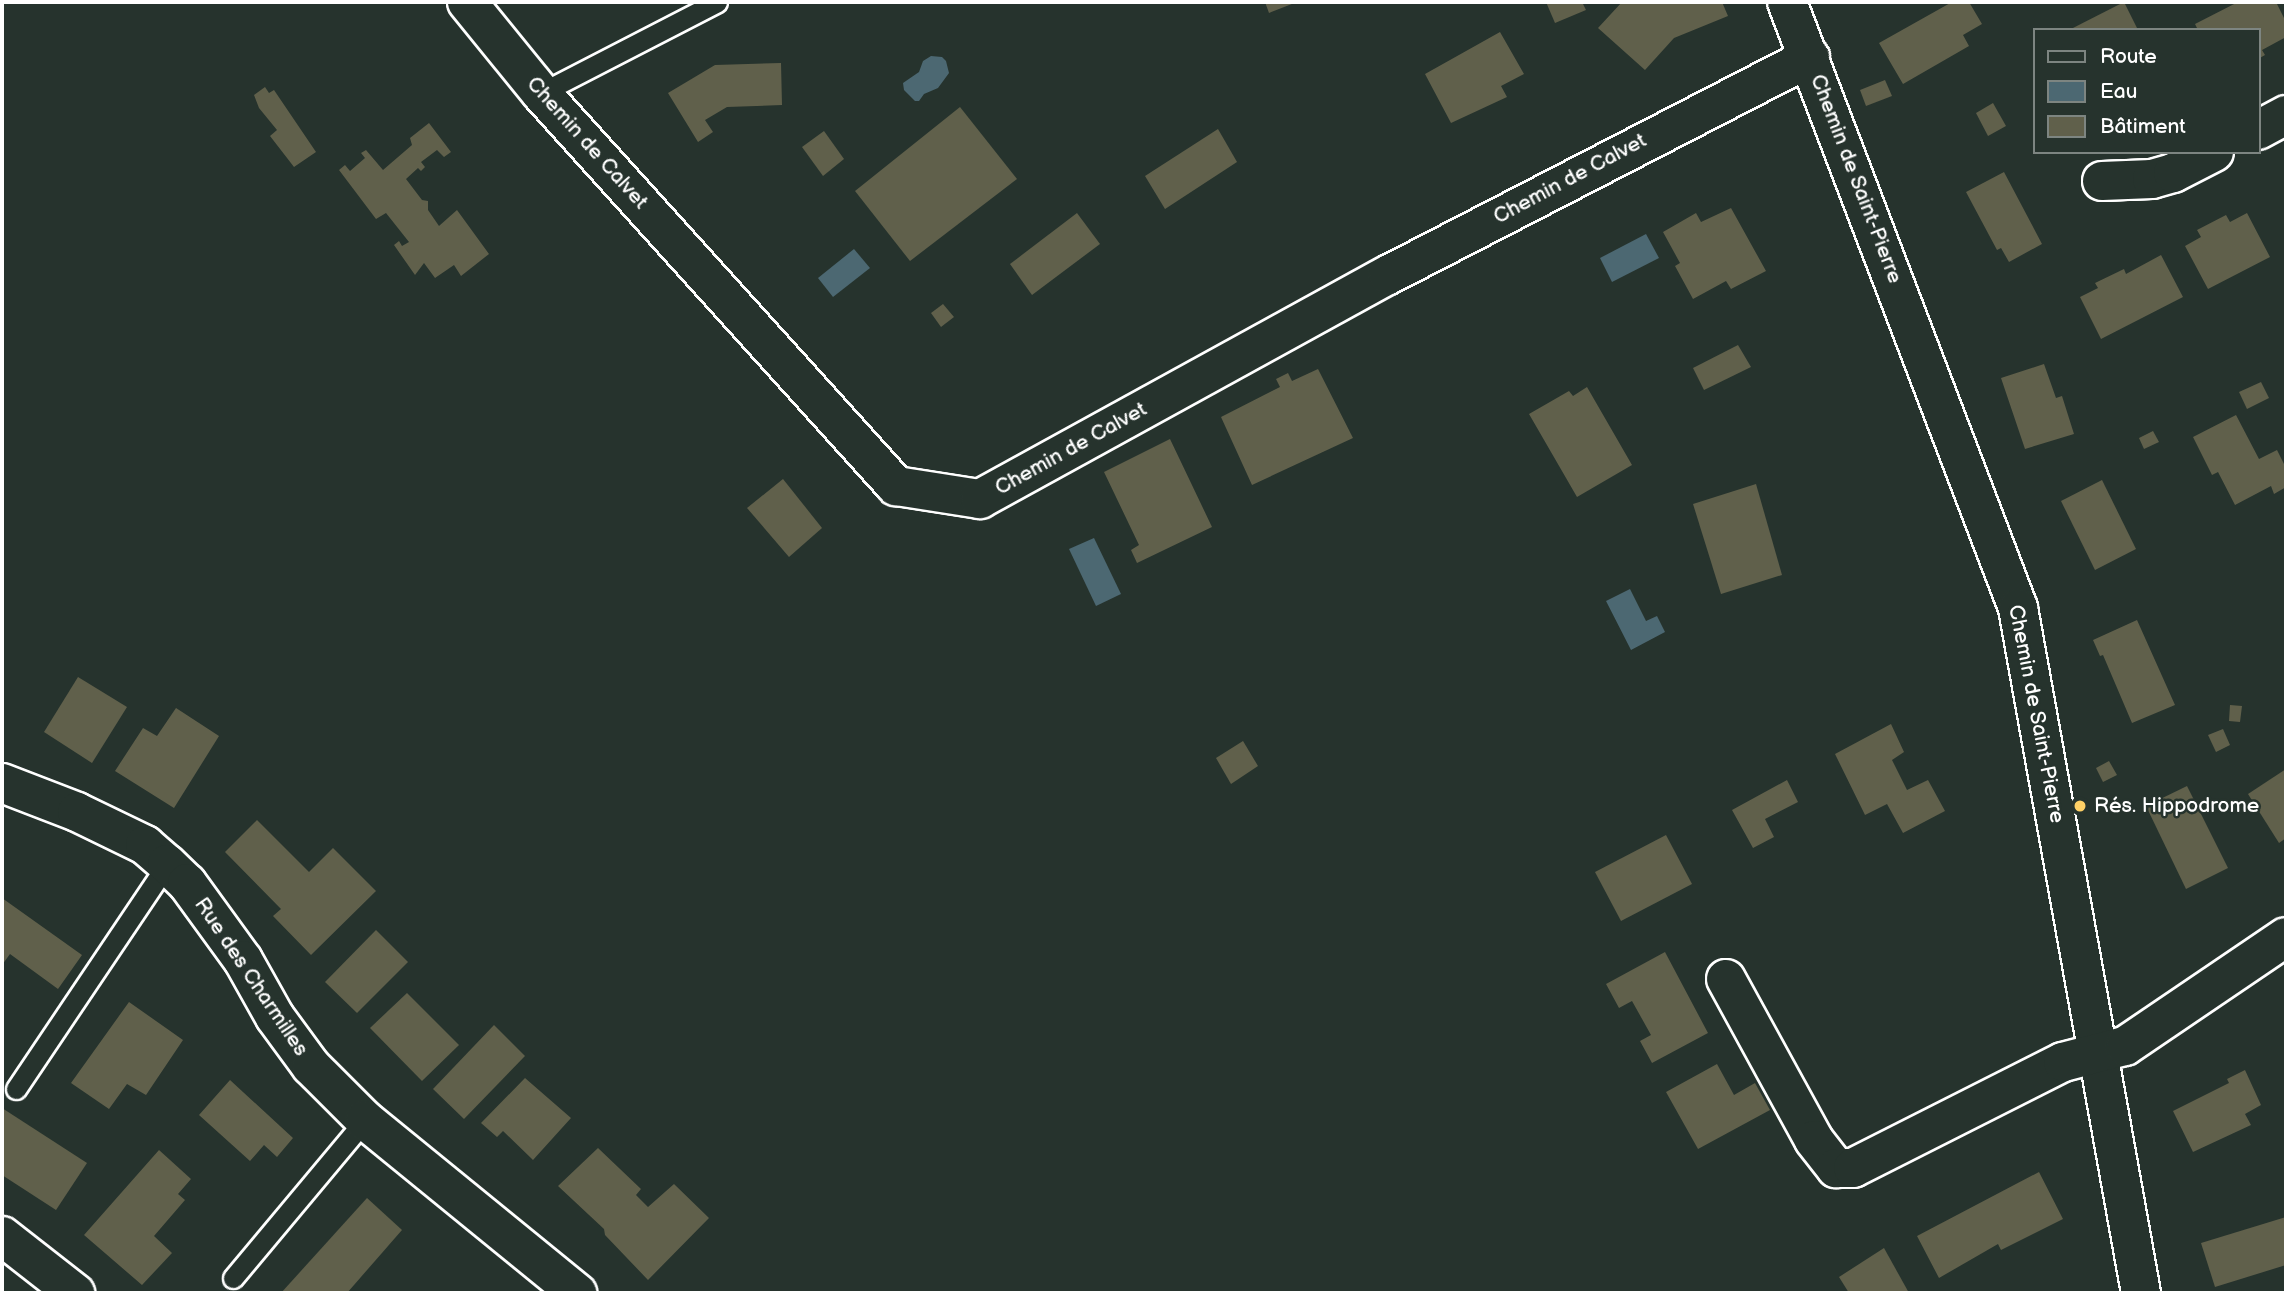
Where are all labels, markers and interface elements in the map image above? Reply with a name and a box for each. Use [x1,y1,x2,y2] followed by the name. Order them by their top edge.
[2032,28,2260,154] legend
[2100,44,2157,69] text: Route
[1804,71,1908,287] street label: Chemin de Saint-Pierre
[521,72,653,214] street label: Chemin de Calvet
[2100,79,2137,104] text: Eau
[2100,114,2186,139] text: Bâtiment
[1489,128,1651,230] street label: Chemin de Calvet
[991,397,1151,501] street label: Chemin de Calvet
[2002,603,2070,825] street label: Chemin de Saint-Pierre
[2094,793,2259,819] place label: Rés. Hippodrome
[2072,798,2088,814] marker: Rés. Hippodrome
[189,893,313,1061] street label: Rue des Charmilles

